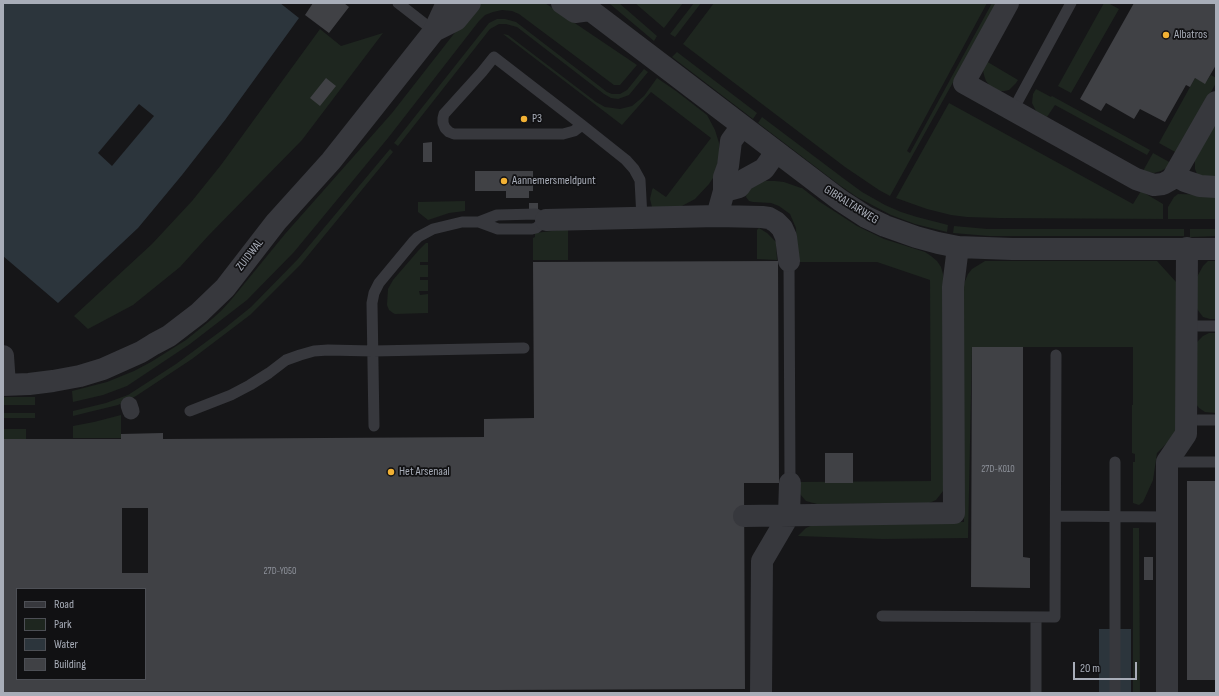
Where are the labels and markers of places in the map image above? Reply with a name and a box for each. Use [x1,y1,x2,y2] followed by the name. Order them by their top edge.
[1174,28,1207,42] place label: Albatros
[1161,30,1171,40] marker: Albatros
[532,112,542,126] place label: P3
[519,114,529,124] marker: P3
[512,174,596,188] place label: Aannemersmeldpunt
[499,176,509,186] marker: Aannemersmeldpunt
[399,465,450,479] place label: Het Arsenaal
[386,467,396,477] marker: Het Arsenaal

